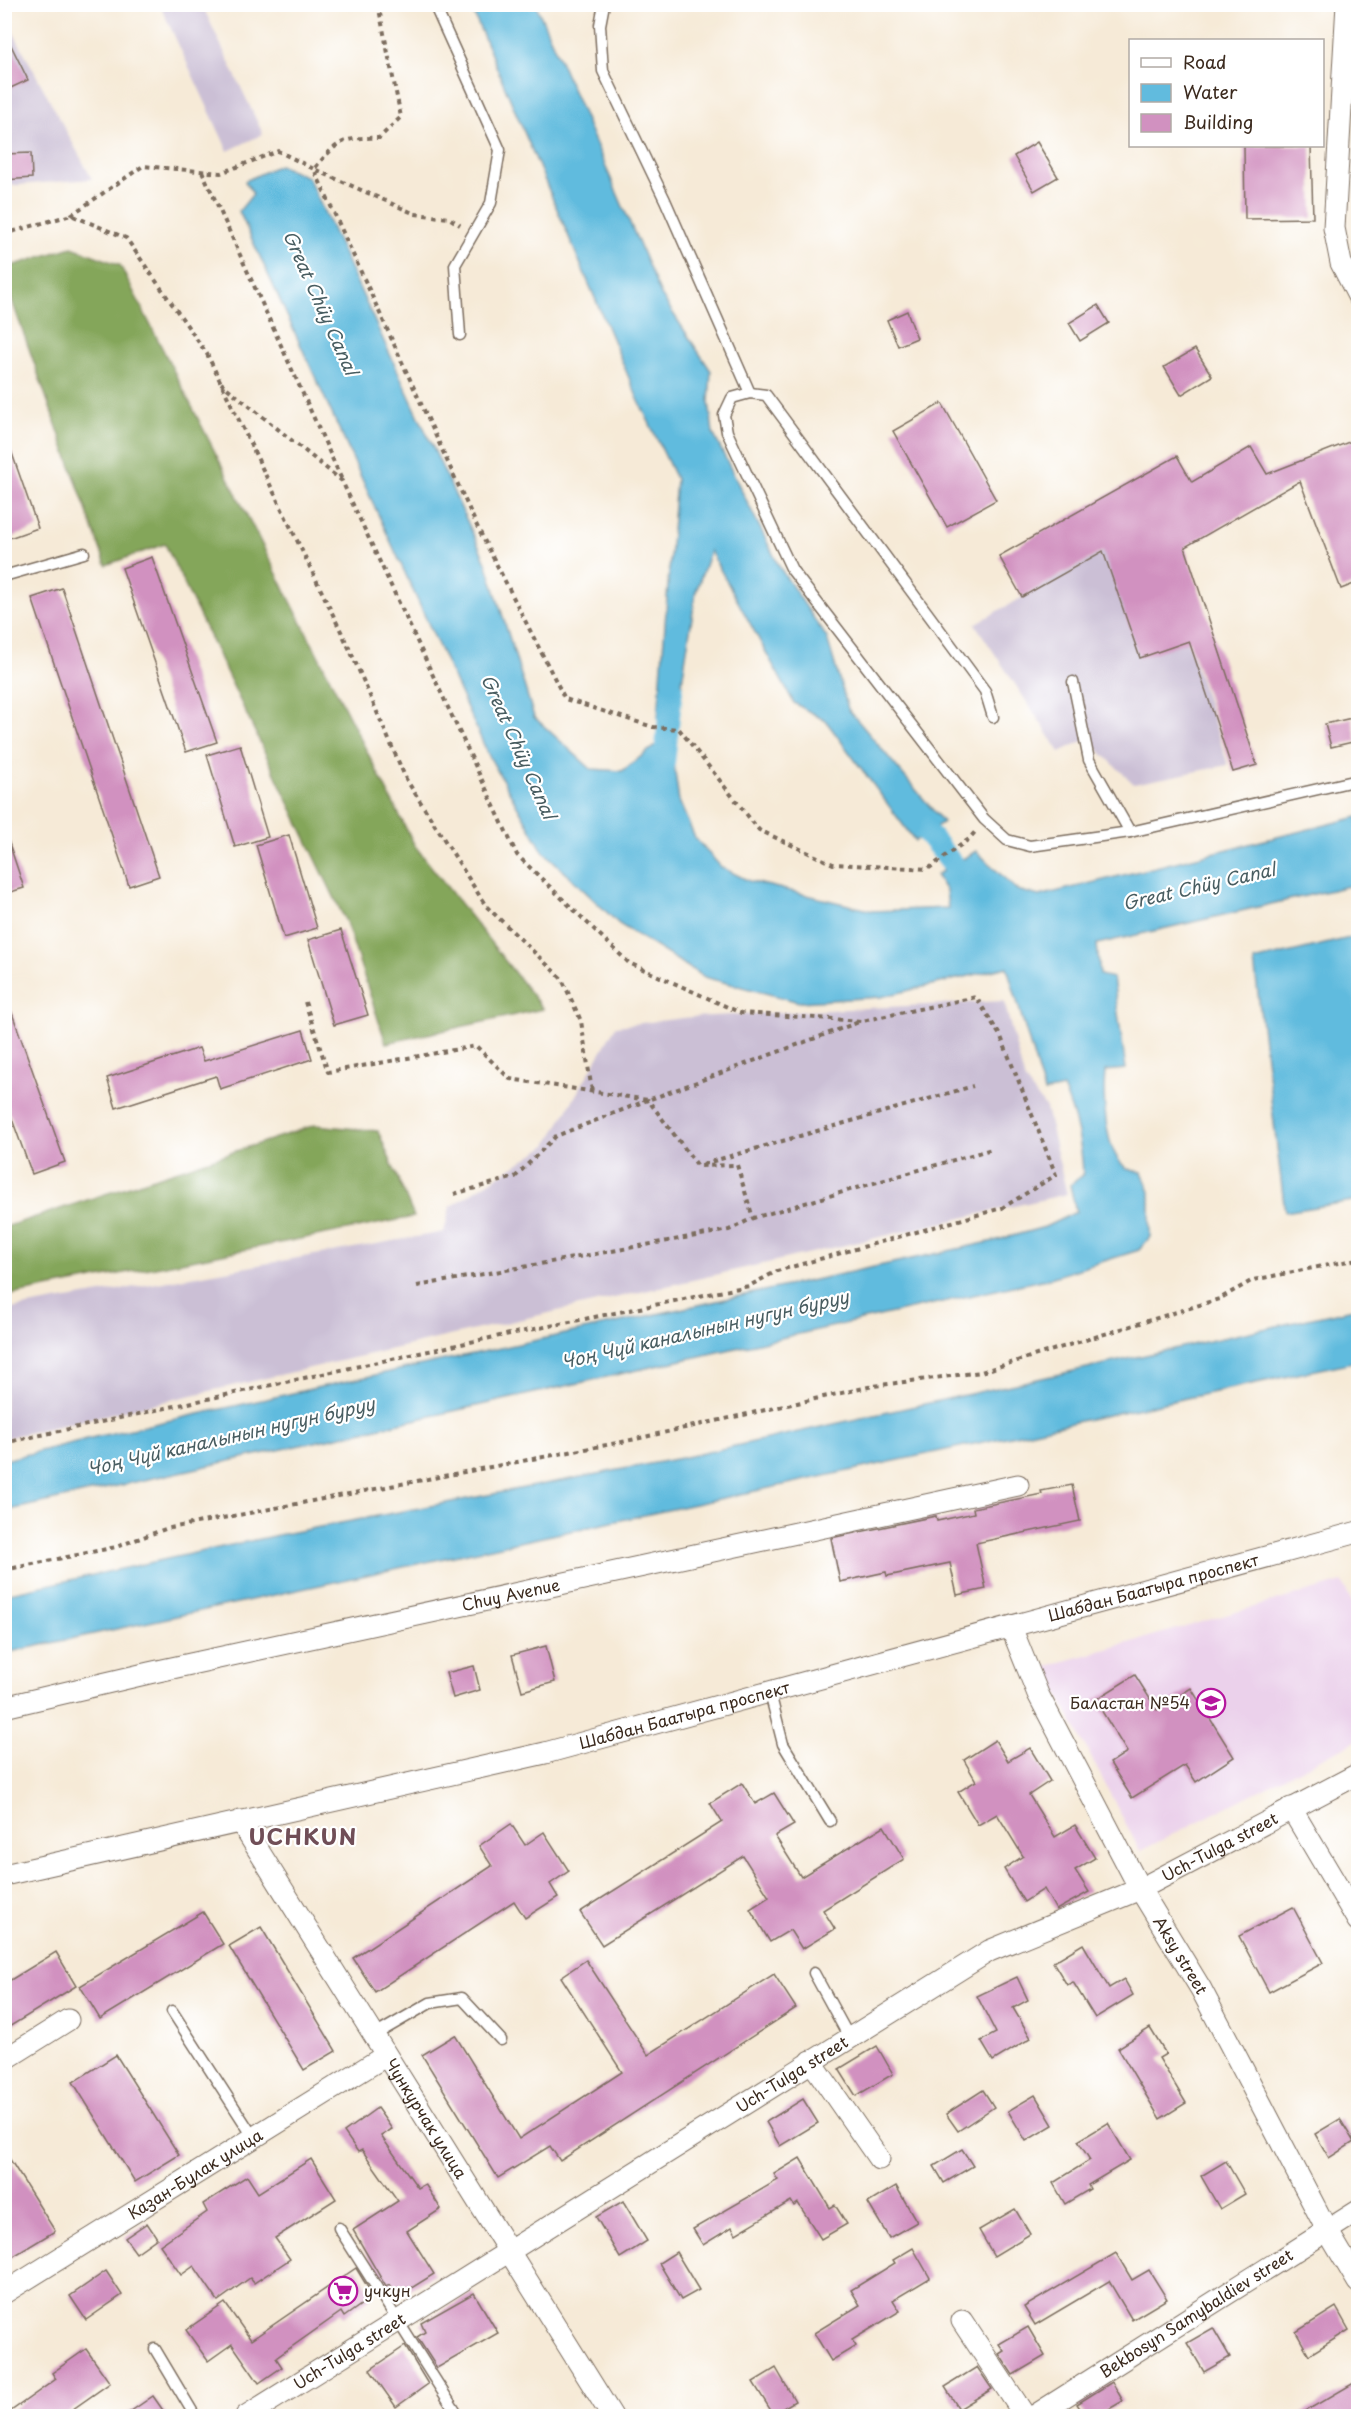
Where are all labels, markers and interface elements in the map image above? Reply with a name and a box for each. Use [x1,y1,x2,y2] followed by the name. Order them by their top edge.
[1129,39,1324,147] legend
[1183,48,1227,75] text: Road
[1183,78,1238,105] text: Water
[1183,108,1253,135] text: Building
[277,226,367,382] water label: Great Chüy Canal
[475,670,565,826] water label: Great Chüy Canal
[1120,854,1281,916] water label: Great Chüy Canal
[558,1282,853,1375] water label: Чоң Чүй каналынын нугун буруу
[84,1389,379,1482] water label: Чоң Чүй каналынын нугун буруу
[1045,1546,1261,1627] street label: Шабдан Баатыра проспект
[459,1571,562,1616] street label: Chuy Avenue
[576,1674,792,1754] street label: Шабдан Баатыра проспект
[1195,1687,1227,1719] school or university icon: Баластан №54
[1070,1690,1190,1714] place label: Баластан №54
[1157,1805,1282,1887] street label: Uch-Tulga street
[248,1819,358,1852] district label: UCHKUN
[1148,1911,1215,1998] street label: Aksy street
[731,2029,853,2118] street label: Uch-Tulga street
[380,2053,474,2183] street label: Чункурчак улица
[122,2122,267,2224] street label: Казан-Булак улица
[1094,2242,1298,2383] street label: Bekbosyn Samybaldiev street
[327,2275,359,2307] supermarket icon: учкун
[364,2278,411,2302] place label: учкун
[288,2306,410,2395] street label: Uch-Tulga street

